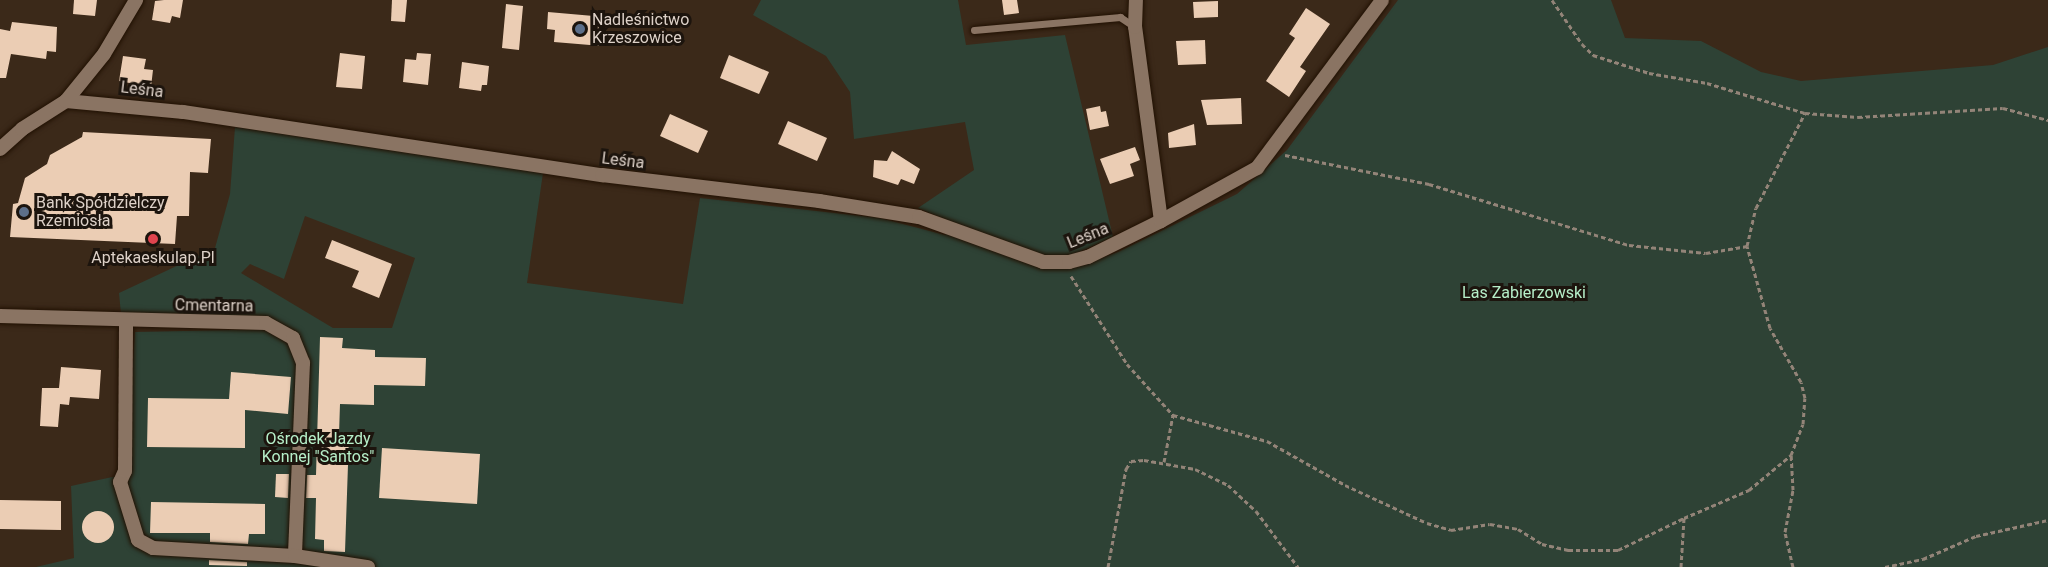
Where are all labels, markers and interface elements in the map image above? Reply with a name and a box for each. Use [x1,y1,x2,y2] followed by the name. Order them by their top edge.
[592,10,689,48] place label: Nadleśnictwo Krzeszowice
[573,22,587,36] marker: Nadleśnictwo Krzeszowice
[120,78,164,102] street label: Leśna
[601,149,645,173] street label: Leśna
[36,193,165,231] place label: Bank Spółdzielczy Rzemiosła
[17,205,31,219] marker: Bank Spółdzielczy Rzemiosła
[1065,219,1111,253] street label: Leśna
[146,232,160,246] marker: Aptekaeskulap.Pl
[91,248,215,268] place label: Aptekaeskulap.Pl
[1462,283,1586,303] park label: Las Zabierzowski
[175,296,253,316] street label: Cmentarna
[262,429,374,467] park label: Ośrodek Jazdy Konnej "Santos"

